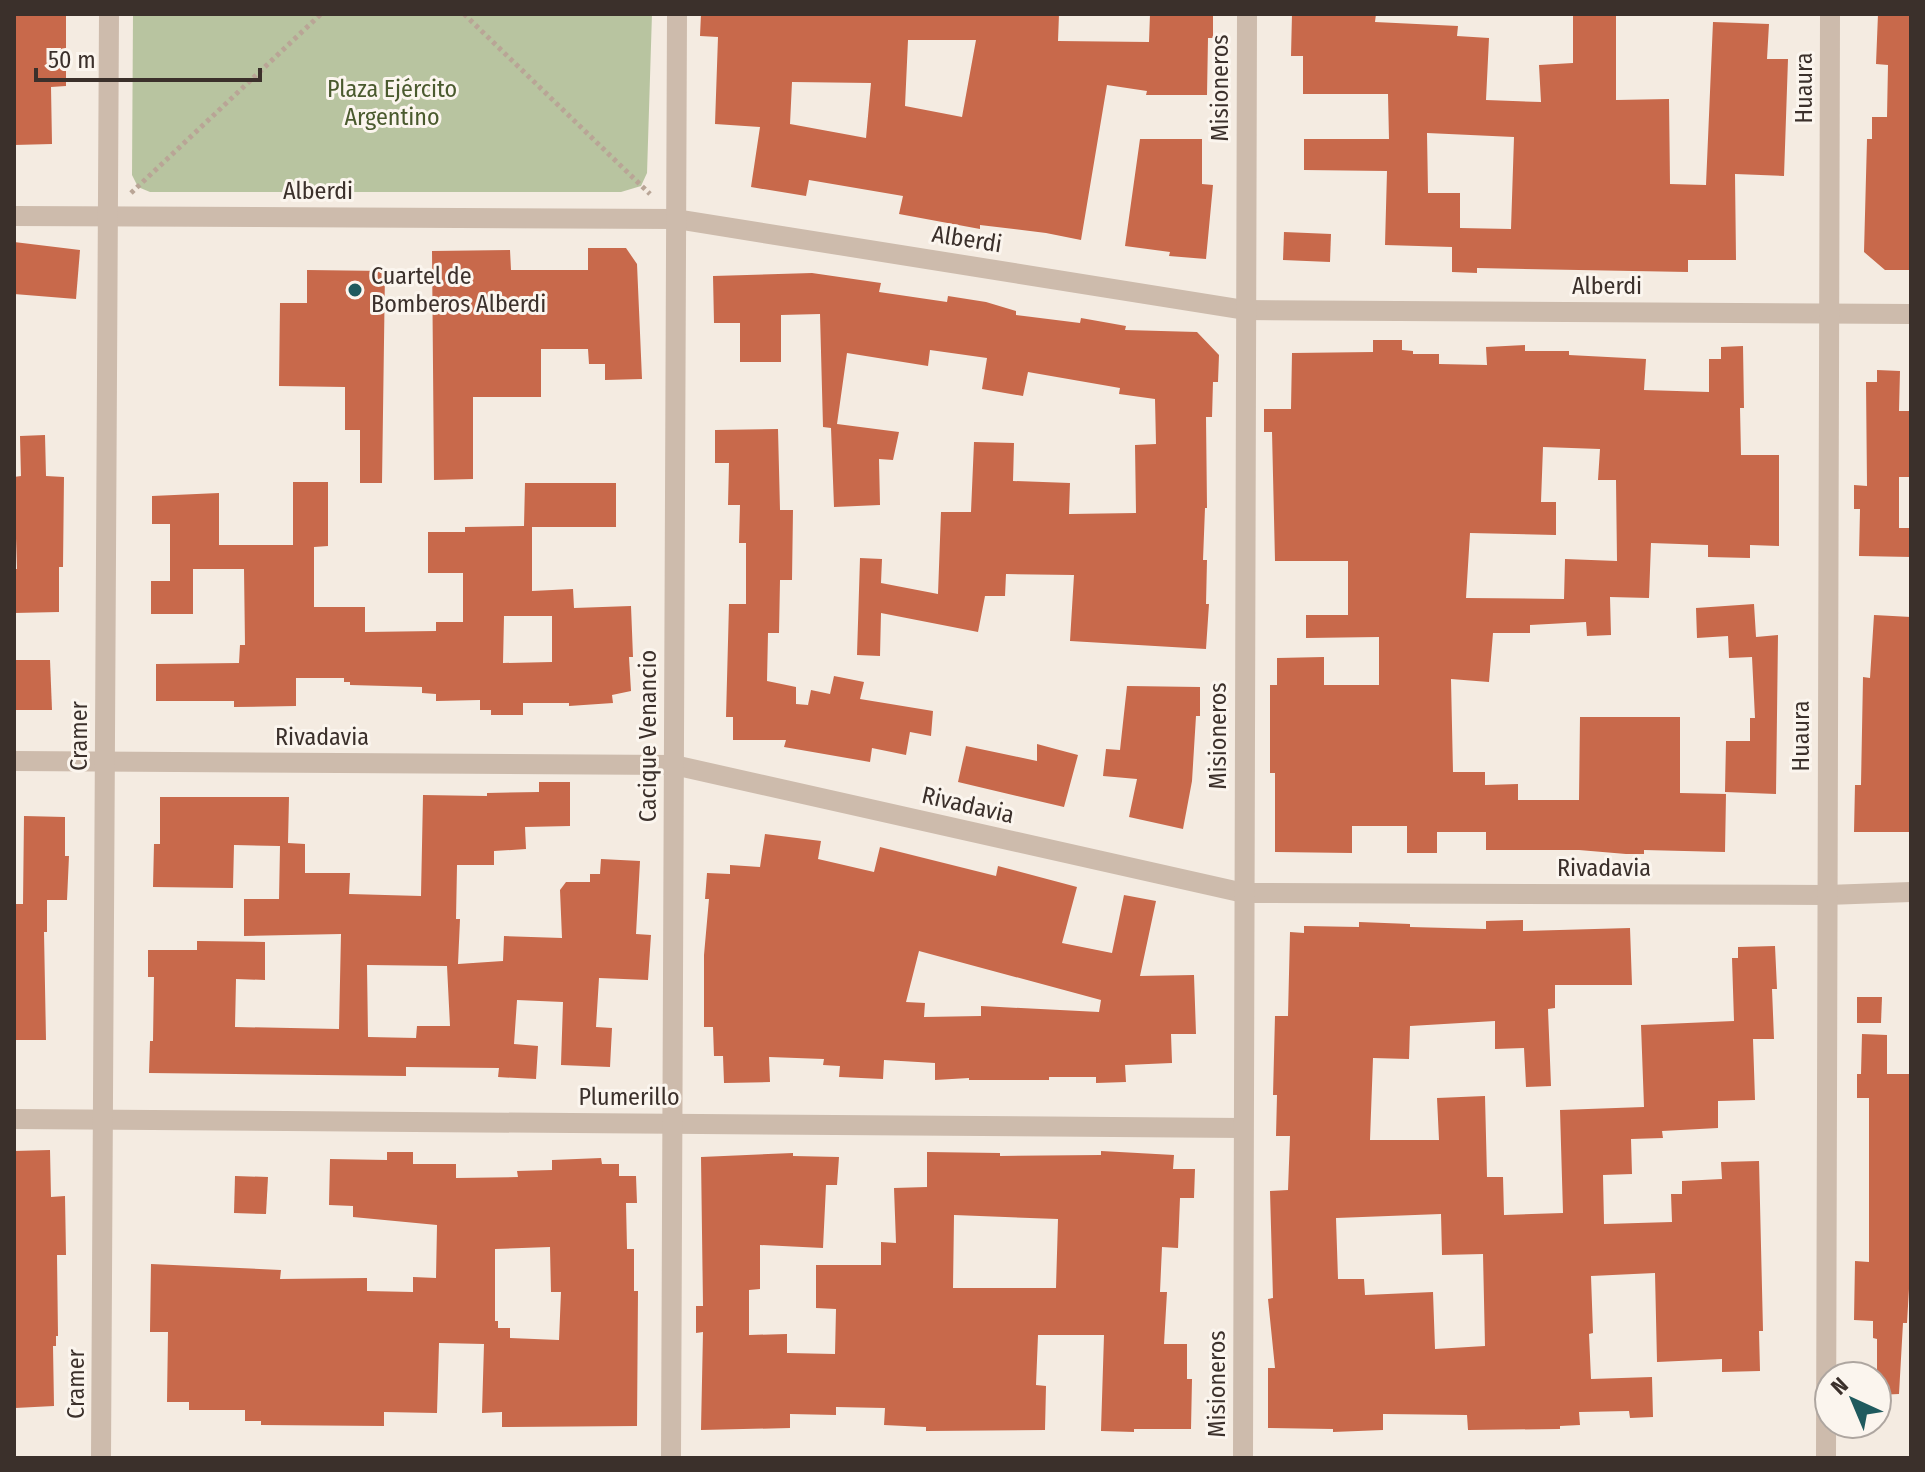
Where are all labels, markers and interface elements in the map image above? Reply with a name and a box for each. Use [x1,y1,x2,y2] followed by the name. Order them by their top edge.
[36,32,260,82] scale bar
[1206,34,1234,142] street label: Misioneros
[48,46,96,74] text: 50 m
[1790,53,1818,123] street label: Huaura
[327,75,457,131] park label: Plaza Ejército Argentino
[283,177,353,205] street label: Alberdi
[930,220,1004,258] street label: Alberdi
[371,262,546,318] place label: Cuartel de Bomberos Alberdi
[1572,272,1642,300] street label: Alberdi
[346,281,364,299] marker: Cuartel de Bomberos Alberdi
[634,650,662,822] street label: Cacique Venancio
[1204,682,1232,790] street label: Misioneros
[65,700,93,771] street label: Cramer
[1787,701,1815,771] street label: Huaura
[275,723,369,751] street label: Rivadavia
[919,781,1017,829] street label: Rivadavia
[1557,854,1651,882] street label: Rivadavia
[578,1083,680,1111] street label: Plumerillo
[1203,1330,1231,1438] street label: Misioneros
[62,1348,90,1419] street label: Cramer
[1813,1360,1893,1440] north arrow
[1825,1372,1854,1400] text: N

